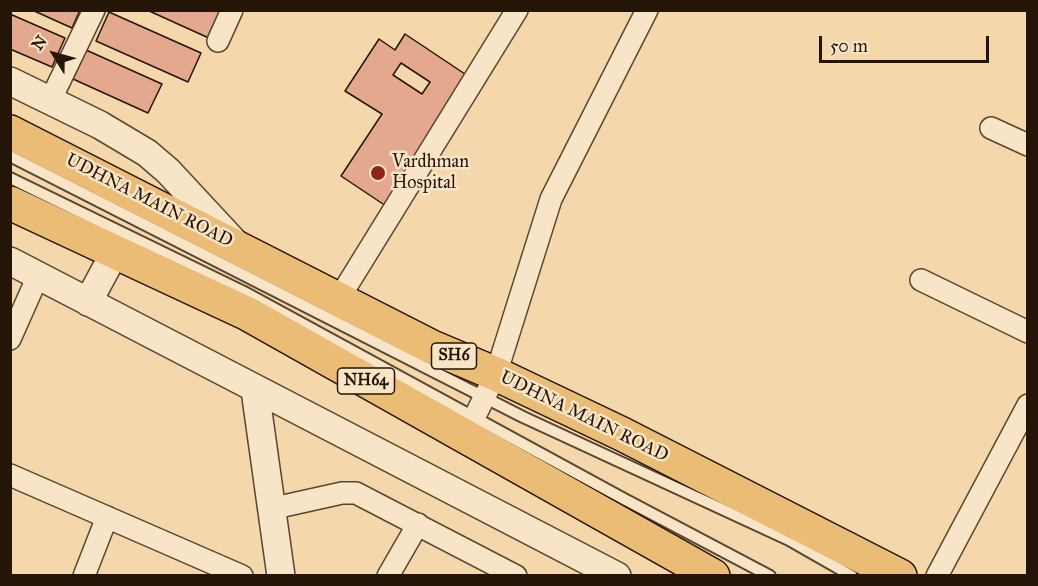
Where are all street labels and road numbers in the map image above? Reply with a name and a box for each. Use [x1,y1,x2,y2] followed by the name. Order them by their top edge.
[62,149,236,253] street label: UDHNA MAIN ROAD
[432,343,476,369] road number: SH6
[496,367,672,467] street label: UDHNA MAIN ROAD
[338,368,394,394] road number: NH64

